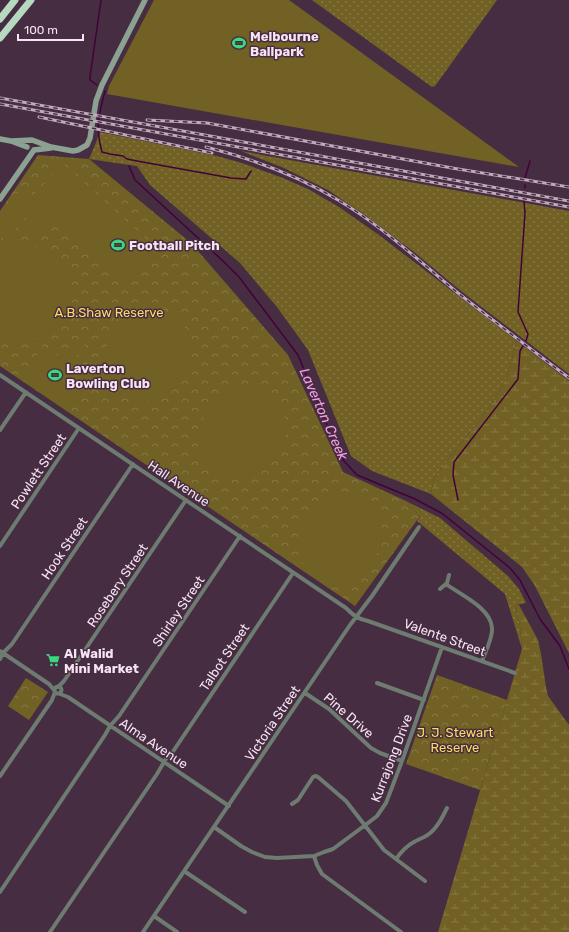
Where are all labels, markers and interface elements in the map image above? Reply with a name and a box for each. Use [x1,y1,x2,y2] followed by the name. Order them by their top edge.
[18,16,83,42] scale bar
[24,23,58,37] text: 100 m
[250,29,319,59] place label: Melbourne Ballpark
[231,35,247,51] sports icon: Melbourne Ballpark
[110,237,126,253] sports icon: Football Pitch
[129,238,220,253] place label: Football Pitch
[55,305,163,320] park label: A.B.Shaw Reserve
[66,361,150,391] place label: Laverton Bowling Club
[296,365,352,464] water label: Laverton Creek
[47,367,63,383] sports icon: Laverton Bowling Club
[8,431,69,512] street label: Powlett Street
[145,457,212,510] street label: Hall Avenue
[38,514,91,582] street label: Hook Street
[84,541,151,630] street label: Rosebery Street
[149,573,208,649] street label: Shirley Street
[402,616,488,659] street label: Valente Street
[196,621,252,694] street label: Talbot Street
[64,646,139,676] place label: Al Walid Mini Market
[45,652,61,668] supermarket icon: Al Walid Mini Market
[242,683,303,764] street label: Victoria Street
[321,690,377,741] street label: Pine Drive
[368,712,416,805] street label: Kurrajong Drive
[117,715,191,772] street label: Alma Avenue
[417,725,493,755] park label: J. J. Stewart Reserve

